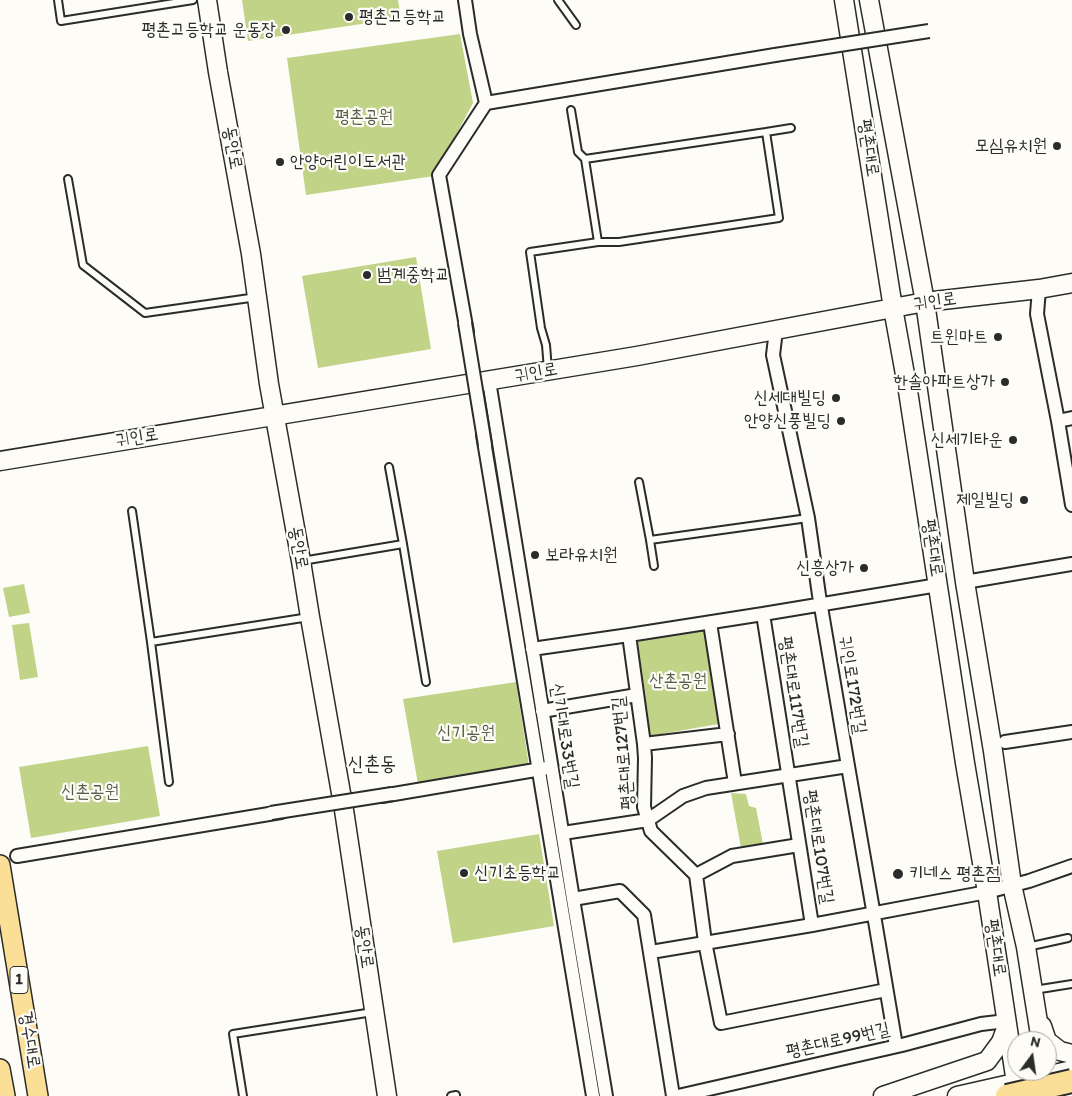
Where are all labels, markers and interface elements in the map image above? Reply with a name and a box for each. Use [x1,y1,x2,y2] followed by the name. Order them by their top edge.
[359,6,446,28] place label: 평촌고등학교
[343,11,355,23] marker: 평촌고등학교
[142,19,276,41] place label: 평촌고등학교 운동장
[280,24,292,36] marker: 평촌고등학교 운동장
[335,106,393,128] park label: 평촌공원
[853,118,883,178] street label: 평촌대로
[218,125,246,171] street label: 동안로
[975,135,1047,157] place label: 모심유치원
[1051,140,1063,152] marker: 모심유치원
[290,151,406,173] place label: 안양어린이도서관
[274,156,286,168] marker: 안양어린이도서관
[377,264,449,286] place label: 범계중학교
[361,269,373,281] marker: 범계중학교
[912,288,958,316] street label: 귀인로
[930,326,988,348] place label: 트윈마트
[992,331,1004,343] marker: 트윈마트
[513,359,559,387] street label: 귀인로
[894,371,995,393] place label: 한솔아파트상가
[999,376,1011,388] marker: 한솔아파트상가
[754,387,826,409] place label: 신세대빌딩
[830,392,842,404] marker: 신세대빌딩
[744,410,831,432] place label: 안양신풍빌딩
[835,415,847,427] marker: 안양신풍빌딩
[114,424,160,452] street label: 귀인로
[931,429,1003,451] place label: 신세기타운
[1007,434,1019,446] marker: 신세기타운
[956,489,1014,511] place label: 제일빌딩
[1018,494,1030,506] marker: 제일빌딩
[917,518,947,578] street label: 평촌대로
[284,525,312,571] street label: 동안로
[545,544,617,566] place label: 보라유치원
[529,549,541,561] marker: 보라유치원
[796,557,854,579] place label: 신흥상가
[858,562,870,574] marker: 신흥상가
[834,634,870,736] street label: 귀인로172번길
[774,635,812,749] street label: 평촌대로117번길
[649,670,707,692] park label: 산촌공원
[545,682,583,790] street label: 신기대로33번길
[608,695,640,811] street label: 평촌대로127번길
[437,722,495,744] park label: 신기공원
[348,753,396,777] district label: 신촌동
[61,781,119,803] park label: 신촌공원
[798,788,838,906] street label: 평촌대로107번길
[474,862,561,884] place label: 신기초등학교
[909,863,1000,885] place label: 키네스 평촌점
[458,867,470,879] marker: 신기초등학교
[891,867,905,881] marker: 키네스 평촌점
[980,918,1010,978] street label: 평촌대로
[350,924,378,970] street label: 동안로
[10,966,28,994] road number: 1
[14,1010,44,1070] street label: 경수대로
[784,1019,892,1063] street label: 평촌대로99번길
[1007,1031,1057,1081] north arrow
[1029,1033,1042,1051] text: N

